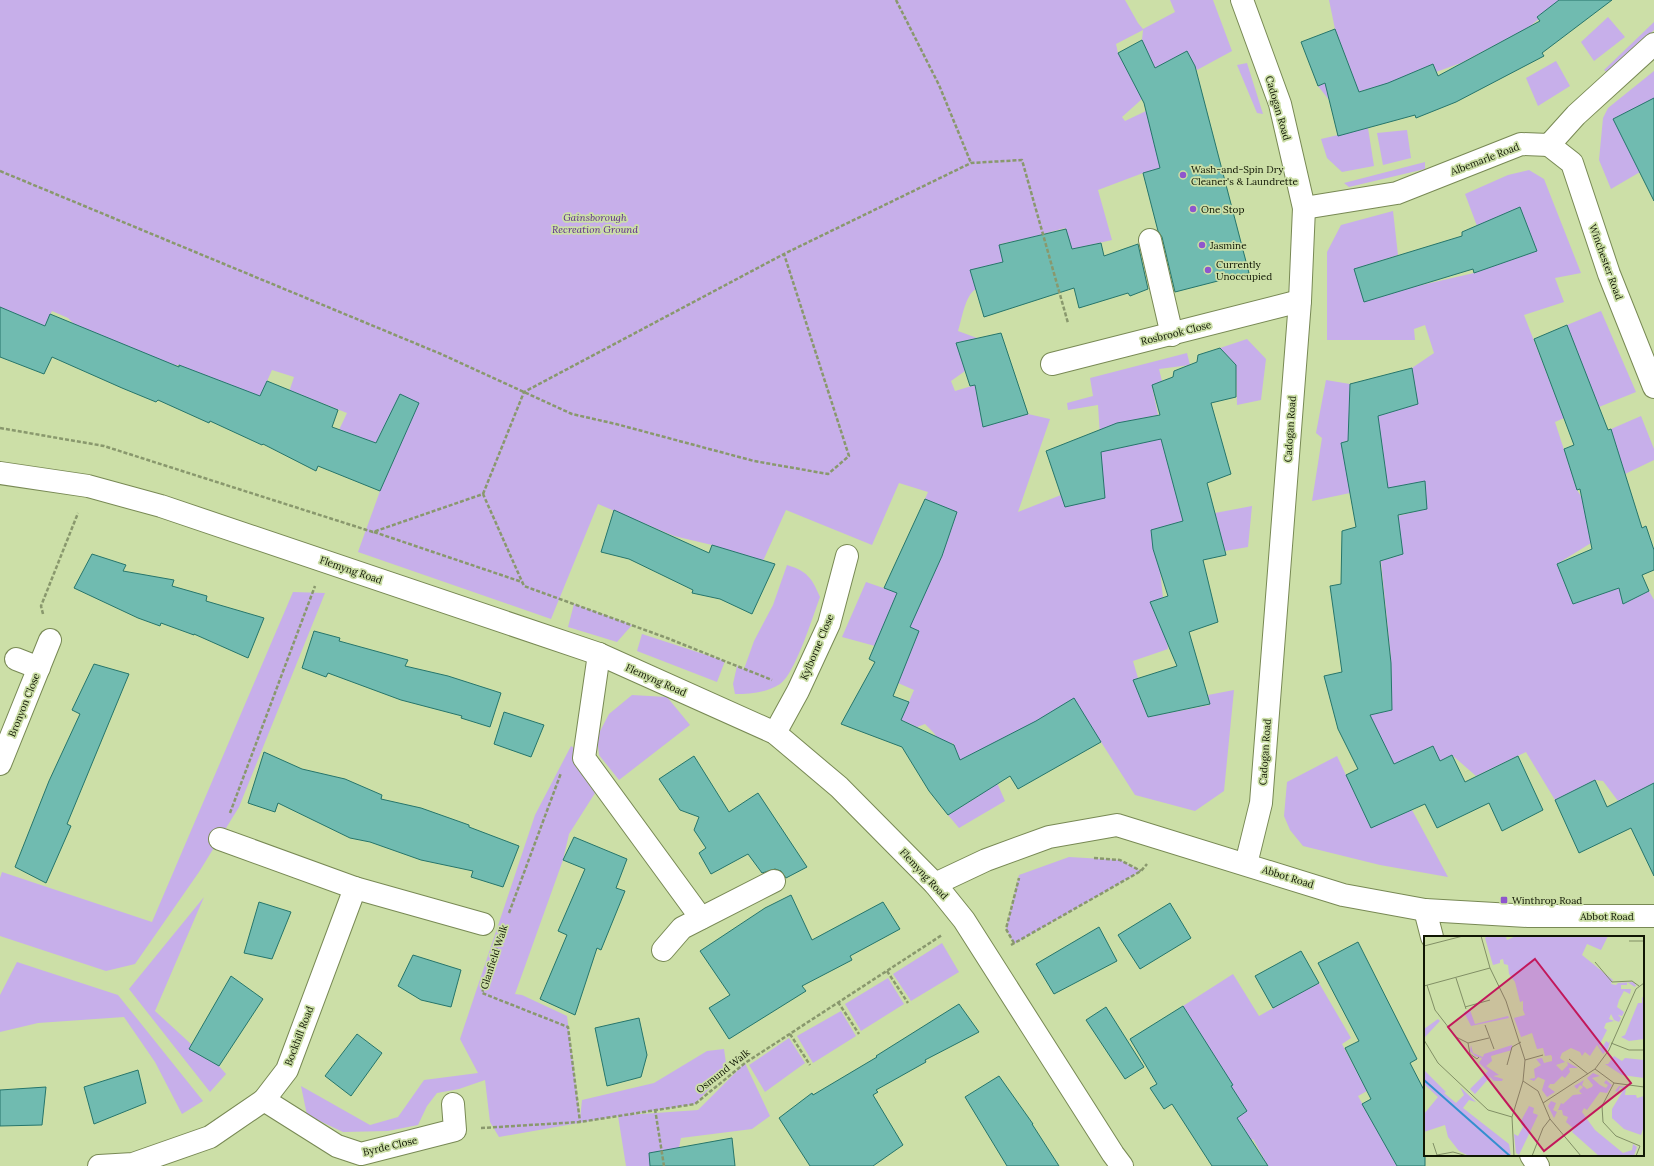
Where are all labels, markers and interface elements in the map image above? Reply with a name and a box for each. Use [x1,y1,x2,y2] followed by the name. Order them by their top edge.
[1263,74,1293,142] street label: Cadogan Road
[1448,140,1521,178] street label: Albemarle Road
[1191,163,1299,188] place label: Wash-and-Spin Dry Cleaner's & Laundrette
[1178,170,1188,180] marker: Wash-and-Spin Dry Cleaner's & Laundrette
[1201,203,1244,216] place label: One Stop
[1188,204,1198,214] marker: One Stop
[552,211,638,236] park label: Gainsborough Recreation Ground
[1586,222,1626,302] street label: Winchester Road
[1209,239,1247,252] place label: Jasmine
[1197,240,1207,250] marker: Jasmine
[1216,258,1272,283] place label: Currently Unoccupied
[1203,265,1213,275] marker: Currently Unoccupied
[1139,318,1213,348] street label: Rosbrook Close
[1281,395,1299,463] street label: Cadogan Road
[318,553,384,587] street label: Flemyng Road
[797,612,837,682] street label: Kylborne Close
[624,661,688,699] street label: Flemyng Road
[5,671,43,739] street label: Bronyon Close
[1256,718,1274,786] street label: Cadogan Road
[897,846,951,902] street label: Flemyng Road
[1260,863,1315,891] street label: Abbot Road
[1512,894,1582,907] place label: Winthrop Road
[1499,895,1509,905] marker: Winthrop Road
[1579,910,1634,923] street label: Abbot Road
[477,922,511,991] street label: Glanfield Walk
[1424,936,1644,1156] inset map
[282,1004,316,1068] street label: Bockhill Road
[693,1045,753,1096] street label: Osmund Walk
[362,1133,419,1159] street label: Byrde Close

